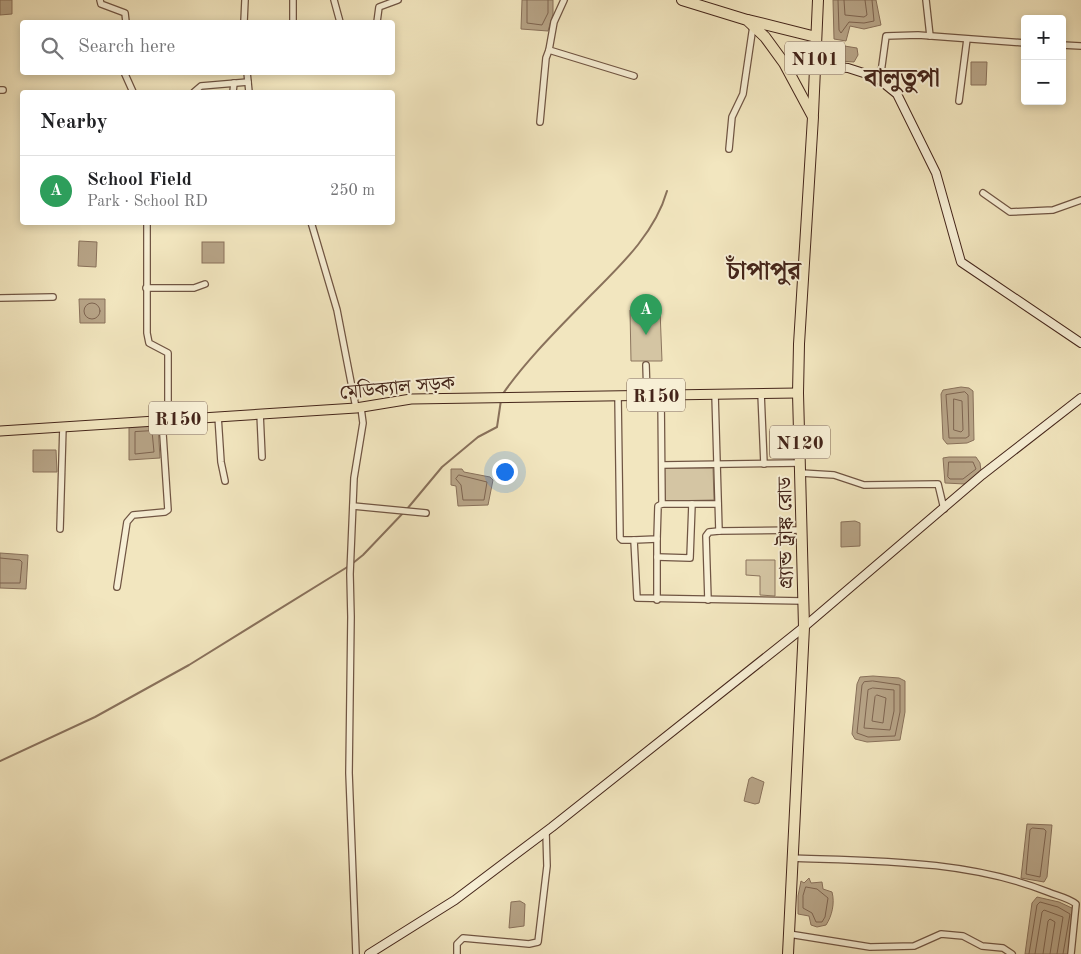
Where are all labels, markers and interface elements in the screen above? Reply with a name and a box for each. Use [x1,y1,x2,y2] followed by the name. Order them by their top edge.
[1021,15,1066,105] map controls
[1021,15,1066,60] button: +
[20,20,395,75] search box
[38,34,66,62] icon: search
[78,38,175,57] text: Search here
[785,42,845,74] road number: N101
[1021,60,1066,105] button: −
[863,67,940,94] district label: বালুতুপা
[40,112,108,133] text: Nearby
[87,171,192,190] text: School Field
[50,183,62,199] text: A
[330,183,375,199] text: 250 m
[87,194,208,210] text: Park · School RD
[725,255,803,286] district label: চাঁপাপুর
[630,294,662,335] pin: A
[338,370,457,404] street label: মেডিক্যাল সড়ক
[627,378,685,412] road number: R150
[149,402,207,434] road number: R150
[770,426,830,458] road number: N120
[492,459,518,485] your location
[771,476,798,589] street label: গ্র্যান্ড ট্রাঙ্ক রোড

